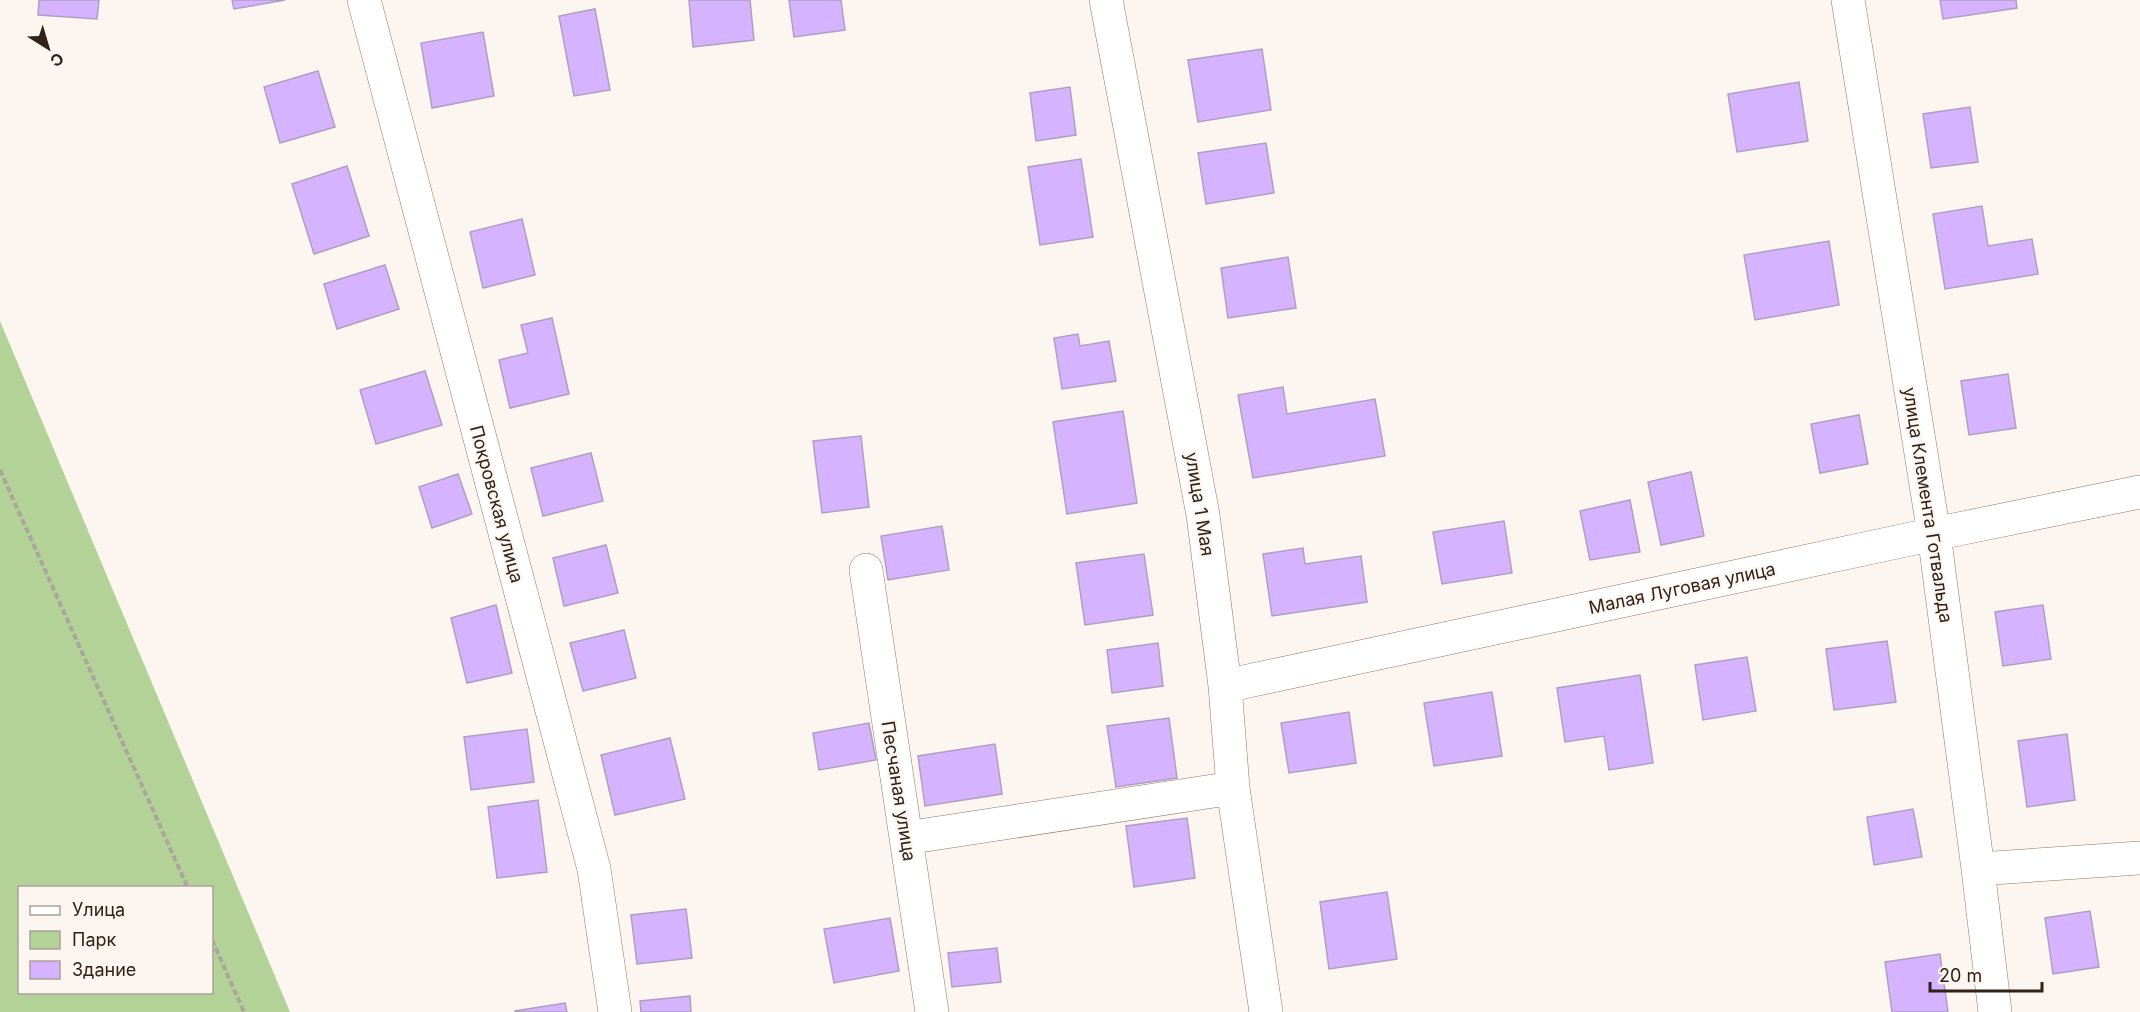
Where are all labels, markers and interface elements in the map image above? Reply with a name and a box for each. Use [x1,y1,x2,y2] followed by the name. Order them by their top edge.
[18,18,78,78] north arrow
[46,48,68,72] text: С
[1899,386,1957,624] street label: улица Клемента Готвальда
[466,423,528,585] street label: Покровская улица
[1181,451,1219,557] street label: улица 1 Мая
[1587,558,1777,618] street label: Малая Луговая улица
[878,719,920,863] street label: Песчаная улица
[18,886,213,994] legend
[72,899,125,920] text: Улица
[72,929,117,950] text: Парк
[1930,955,2042,993] scale bar
[72,959,136,980] text: Здание
[1939,965,1982,986] text: 20 m

